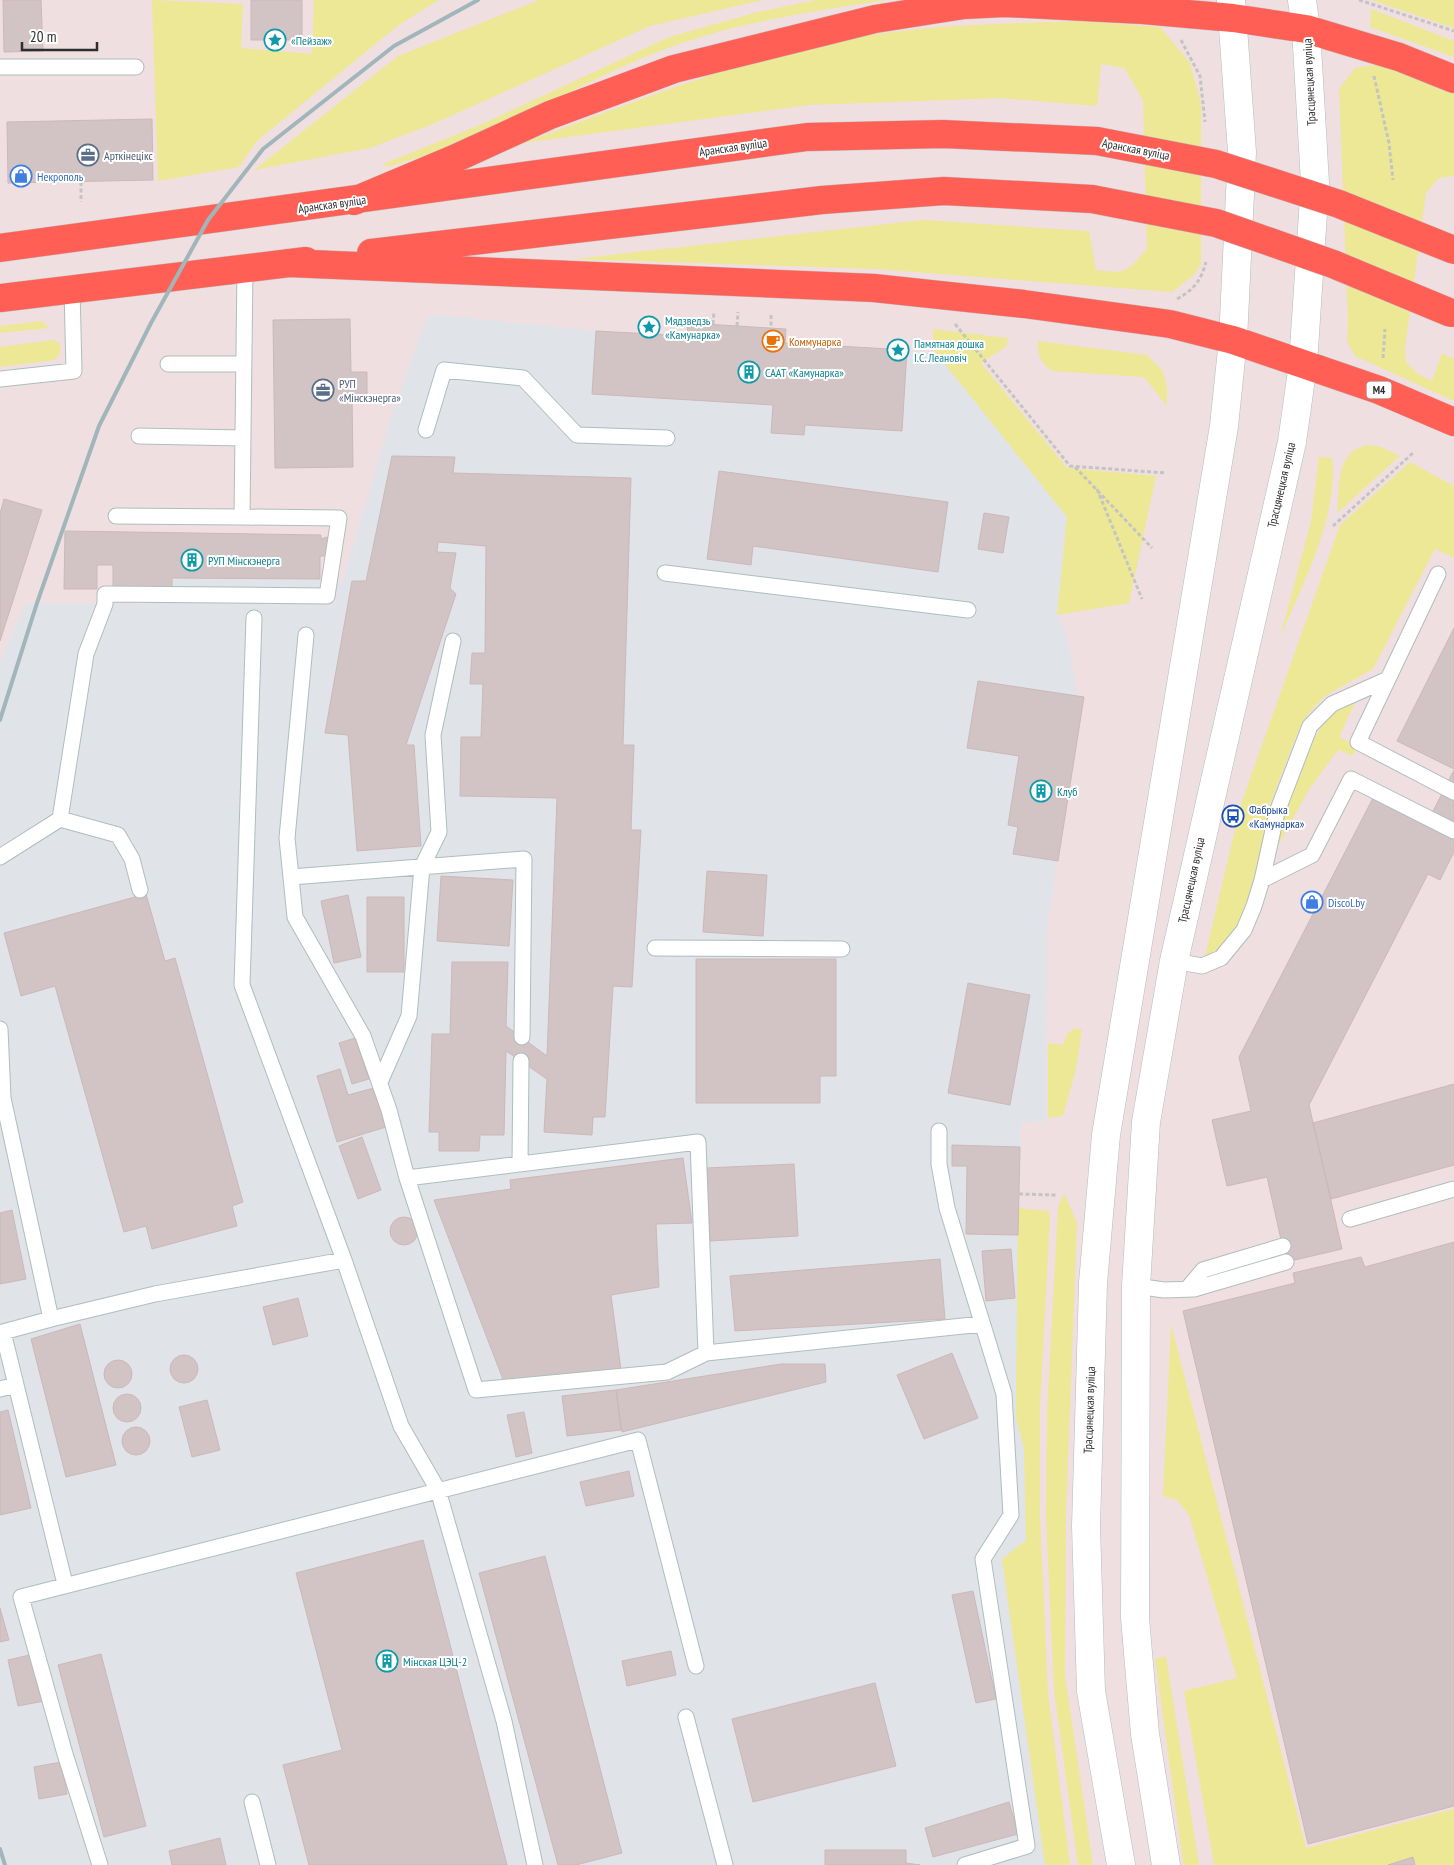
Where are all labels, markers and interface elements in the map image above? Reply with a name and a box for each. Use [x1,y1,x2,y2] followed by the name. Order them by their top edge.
[22,20,98,52] scale bar
[30,27,56,46] text: 20 m
[263,28,287,52] place icon: «Пейзаж»
[291,33,333,48] place label: «Пейзаж»
[1299,38,1319,126] street label: Трасцянецкая вуліца
[698,135,768,159] street label: Аранская вуліца
[1101,135,1171,163] street label: Аранская вуліца
[76,143,100,167] office icon: Арткінецікс
[104,148,153,163] place label: Арткінецікс
[9,164,33,188] shop icon: Некрополь
[37,169,84,184] place label: Некрополь
[297,192,367,216] street label: Аранская вуліца
[665,313,721,342] place label: Мядзведзь «Камунарка»
[637,315,661,339] place icon: Мядзведзь «Камунарка»
[761,329,785,353] cafe icon: Коммунарка
[789,334,841,349] place label: Коммунарка
[914,336,984,365] place label: Памятная дошка І.С. Леановіч
[886,338,910,362] place icon: Памятная дошка І.С. Леановіч
[737,360,761,384] building icon: СААТ «Камунарка»
[765,365,844,380] place label: СААТ «Камунарка»
[339,376,401,405] place label: РУП «Мінскэнерга»
[311,378,335,402] office icon: РУП «Мінскэнерга»
[1366,382,1392,398] road number: М4
[1264,441,1298,529] street label: Трасцянецкая вуліца
[180,548,204,572] building icon: РУП Мінскэнерга
[208,553,280,568] place label: РУП Мінскэнерга
[1029,779,1053,803] building icon: Клуб
[1057,784,1077,799] place label: Клуб
[1249,802,1305,831] place label: Фабрыка «Камунарка»
[1221,804,1245,828] bus stop icon: Фабрыка «Камунарка»
[1175,836,1207,924] street label: Трасцянецкая вуліца
[1300,890,1324,914] shop icon: Discol.by
[1328,895,1365,910] place label: Discol.by
[1080,1366,1098,1454] street label: Трасцянецкая вуліца
[375,1649,399,1673] building icon: Мінская ЦЭЦ-2
[403,1654,467,1669] place label: Мінская ЦЭЦ-2

